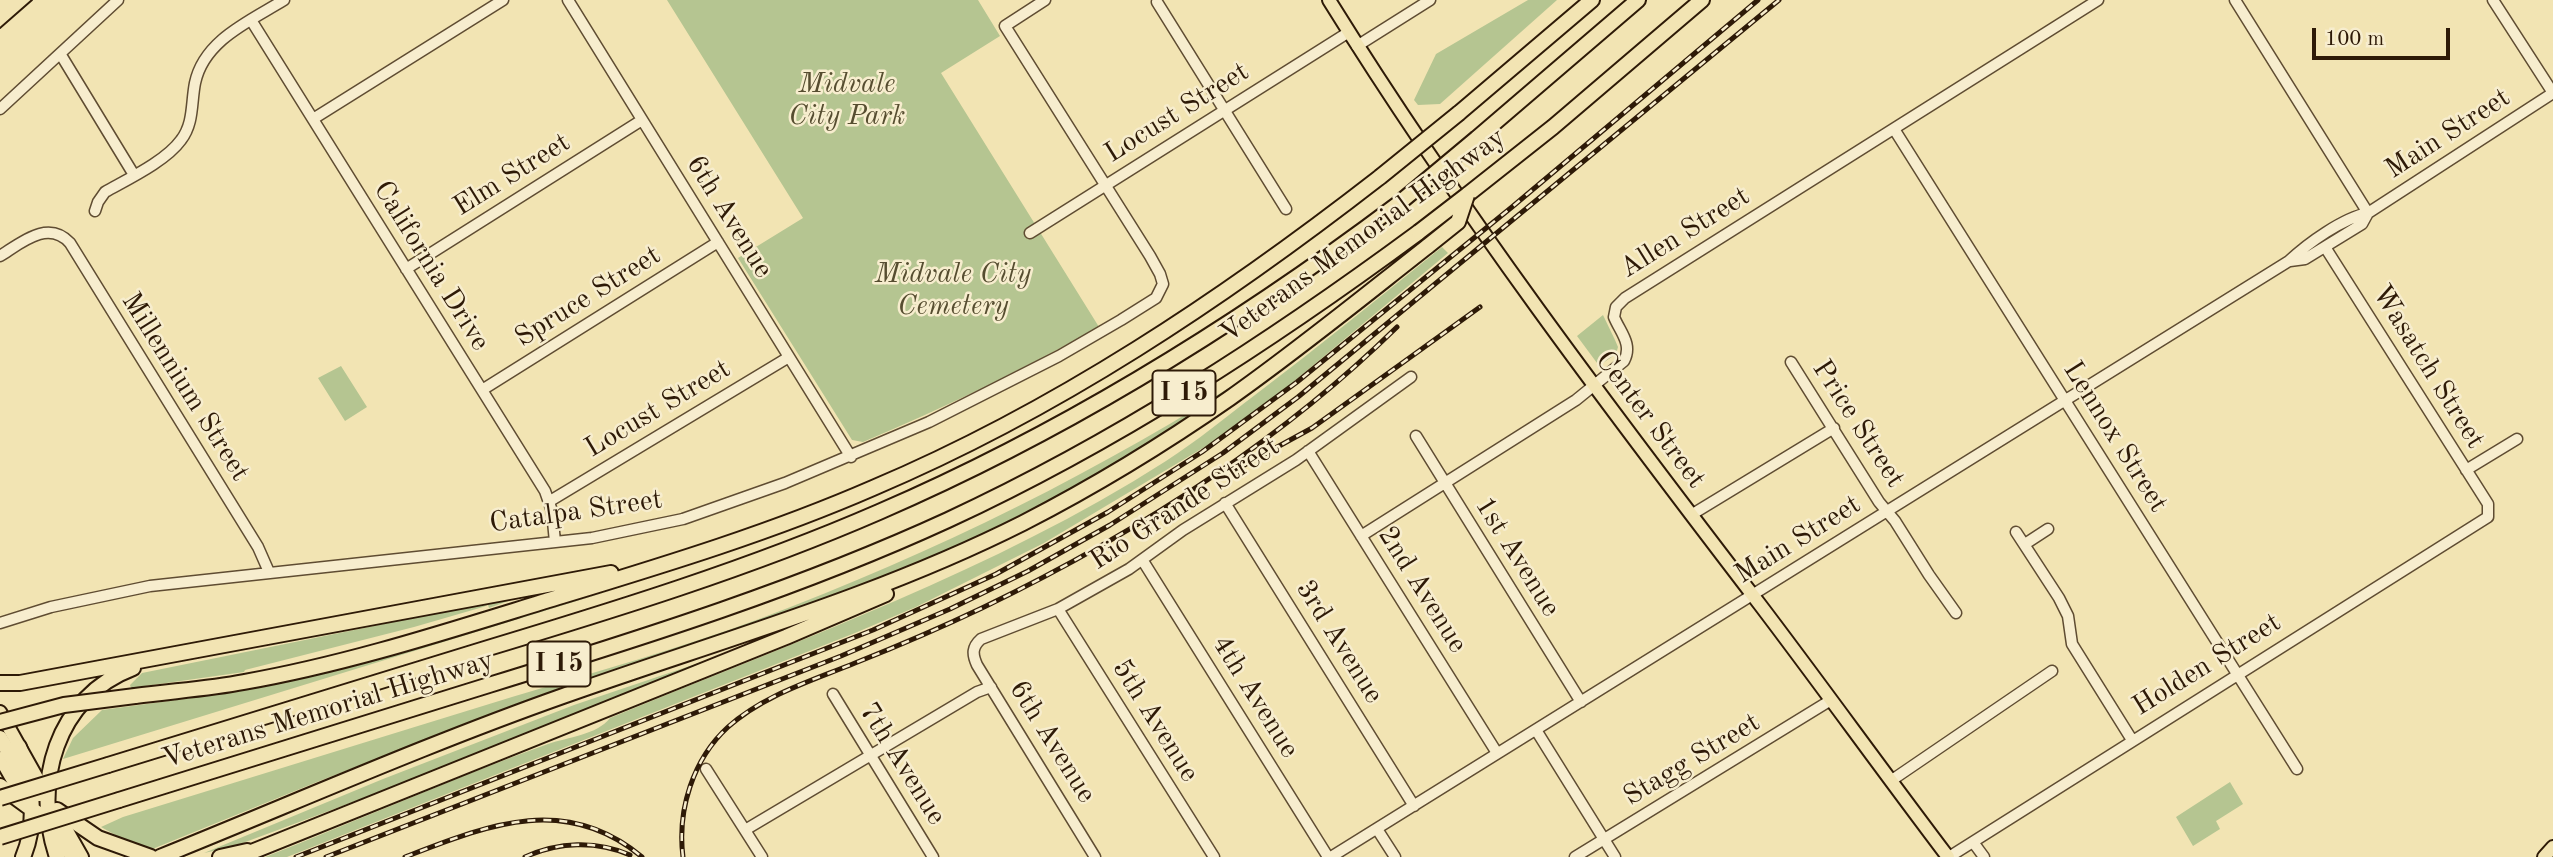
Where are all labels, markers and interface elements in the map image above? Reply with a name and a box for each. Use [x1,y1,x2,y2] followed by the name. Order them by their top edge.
[2315,14,2453,58] scale bar
[2325,29,2384,50] text: 100 m
[1099,55,1255,171] street label: Locust Street
[788,68,906,134] park label: Midvale City Park
[2379,81,2517,187] street label: Main Street
[1214,121,1512,351] street label: Veterans Memorial Highway
[447,126,577,224] street label: Elm Street
[678,150,780,284] street label: 6th Avenue
[365,175,497,357] street label: California Drive
[1614,180,1756,286] street label: Allen Street
[509,239,667,355] street label: Spruce Street
[875,258,1031,324] park label: Midvale City Cemetery
[2364,279,2492,455] street label: Wasatch Street
[114,286,256,488] street label: Millennium Street
[1588,345,1712,495] street label: Center Street
[579,352,737,466] street label: Locust Street
[1804,354,1912,494] street label: Price Street
[2055,355,2175,519] street label: Lennox Street
[1152,370,1216,416] road number: I 15
[1084,430,1286,578] street label: Rio Grande Street
[487,483,665,541] street label: Catalpa Street
[1729,488,1867,592] street label: Main Street
[1467,491,1567,623] street label: 1st Avenue
[1370,521,1474,659] street label: 2nd Avenue
[1288,574,1390,710] street label: 3rd Avenue
[2127,606,2287,724] street label: Holden Street
[1204,630,1306,764] street label: 4th Avenue
[528,642,590,686] road number: I 15
[158,644,498,776] street label: Veterans Memorial Highway
[1104,654,1206,788] street label: 5th Avenue
[1001,675,1103,809] street label: 6th Avenue
[851,697,953,831] street label: 7th Avenue
[1618,706,1766,814] street label: Stagg Street

